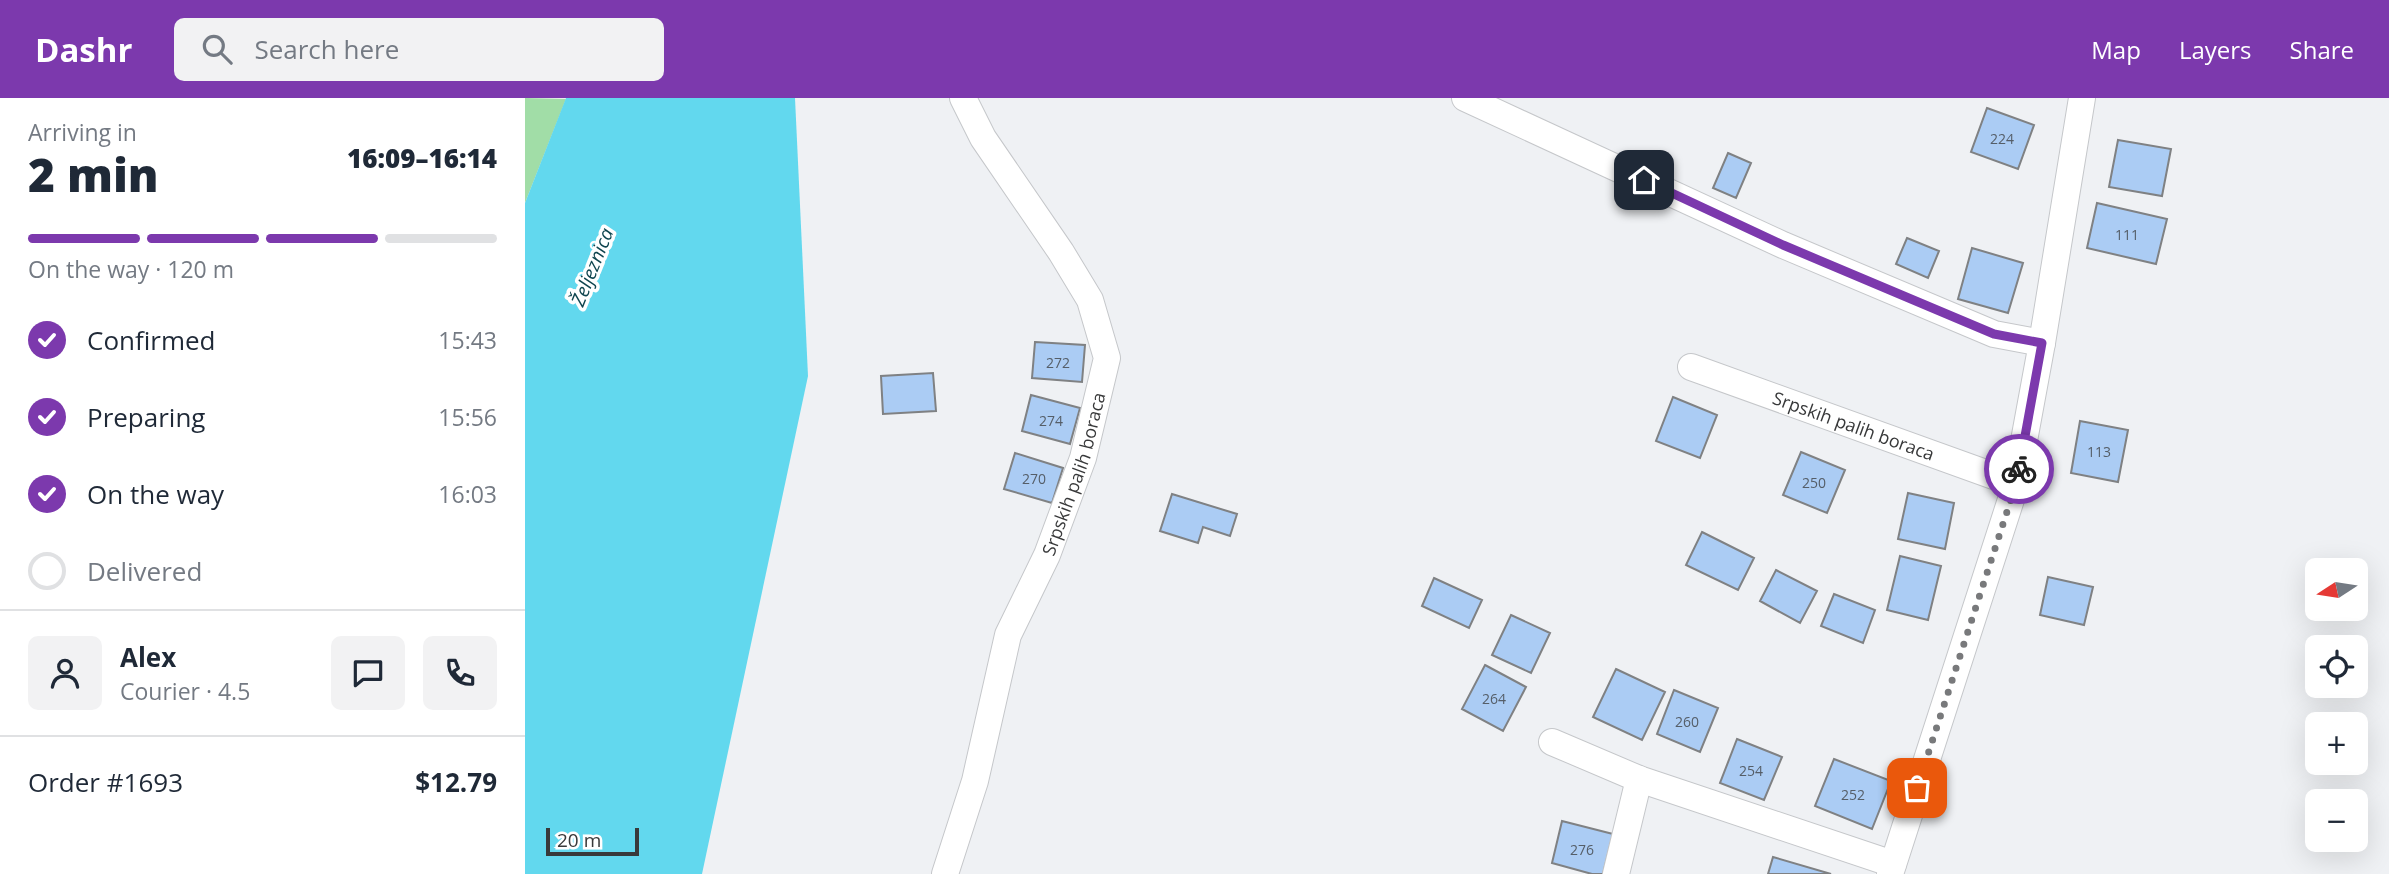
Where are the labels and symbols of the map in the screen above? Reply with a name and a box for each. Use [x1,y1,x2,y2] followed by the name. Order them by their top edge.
[1990,129,2014,148] house number: 224
[1614,150,1674,210] pin
[564,224,620,311] water label: Željeznica
[2115,225,2139,244] house number: 111
[1046,353,1070,372] house number: 272
[1770,385,1938,466] street label: Srpskih palih boraca
[1036,390,1110,559] street label: Srpskih palih boraca
[1039,411,1063,430] house number: 274
[1984,434,2054,504] courier
[2087,442,2111,461] house number: 113
[1022,469,1046,488] house number: 270
[1802,473,1826,492] house number: 250
[2305,558,2368,621] north arrow
[1482,689,1506,708] house number: 264
[1675,712,1699,731] house number: 260
[1887,758,1947,818] pin
[1739,761,1763,780] house number: 254
[1841,785,1865,804] house number: 252
[546,825,639,857] scale bar
[1570,840,1594,859] house number: 276

